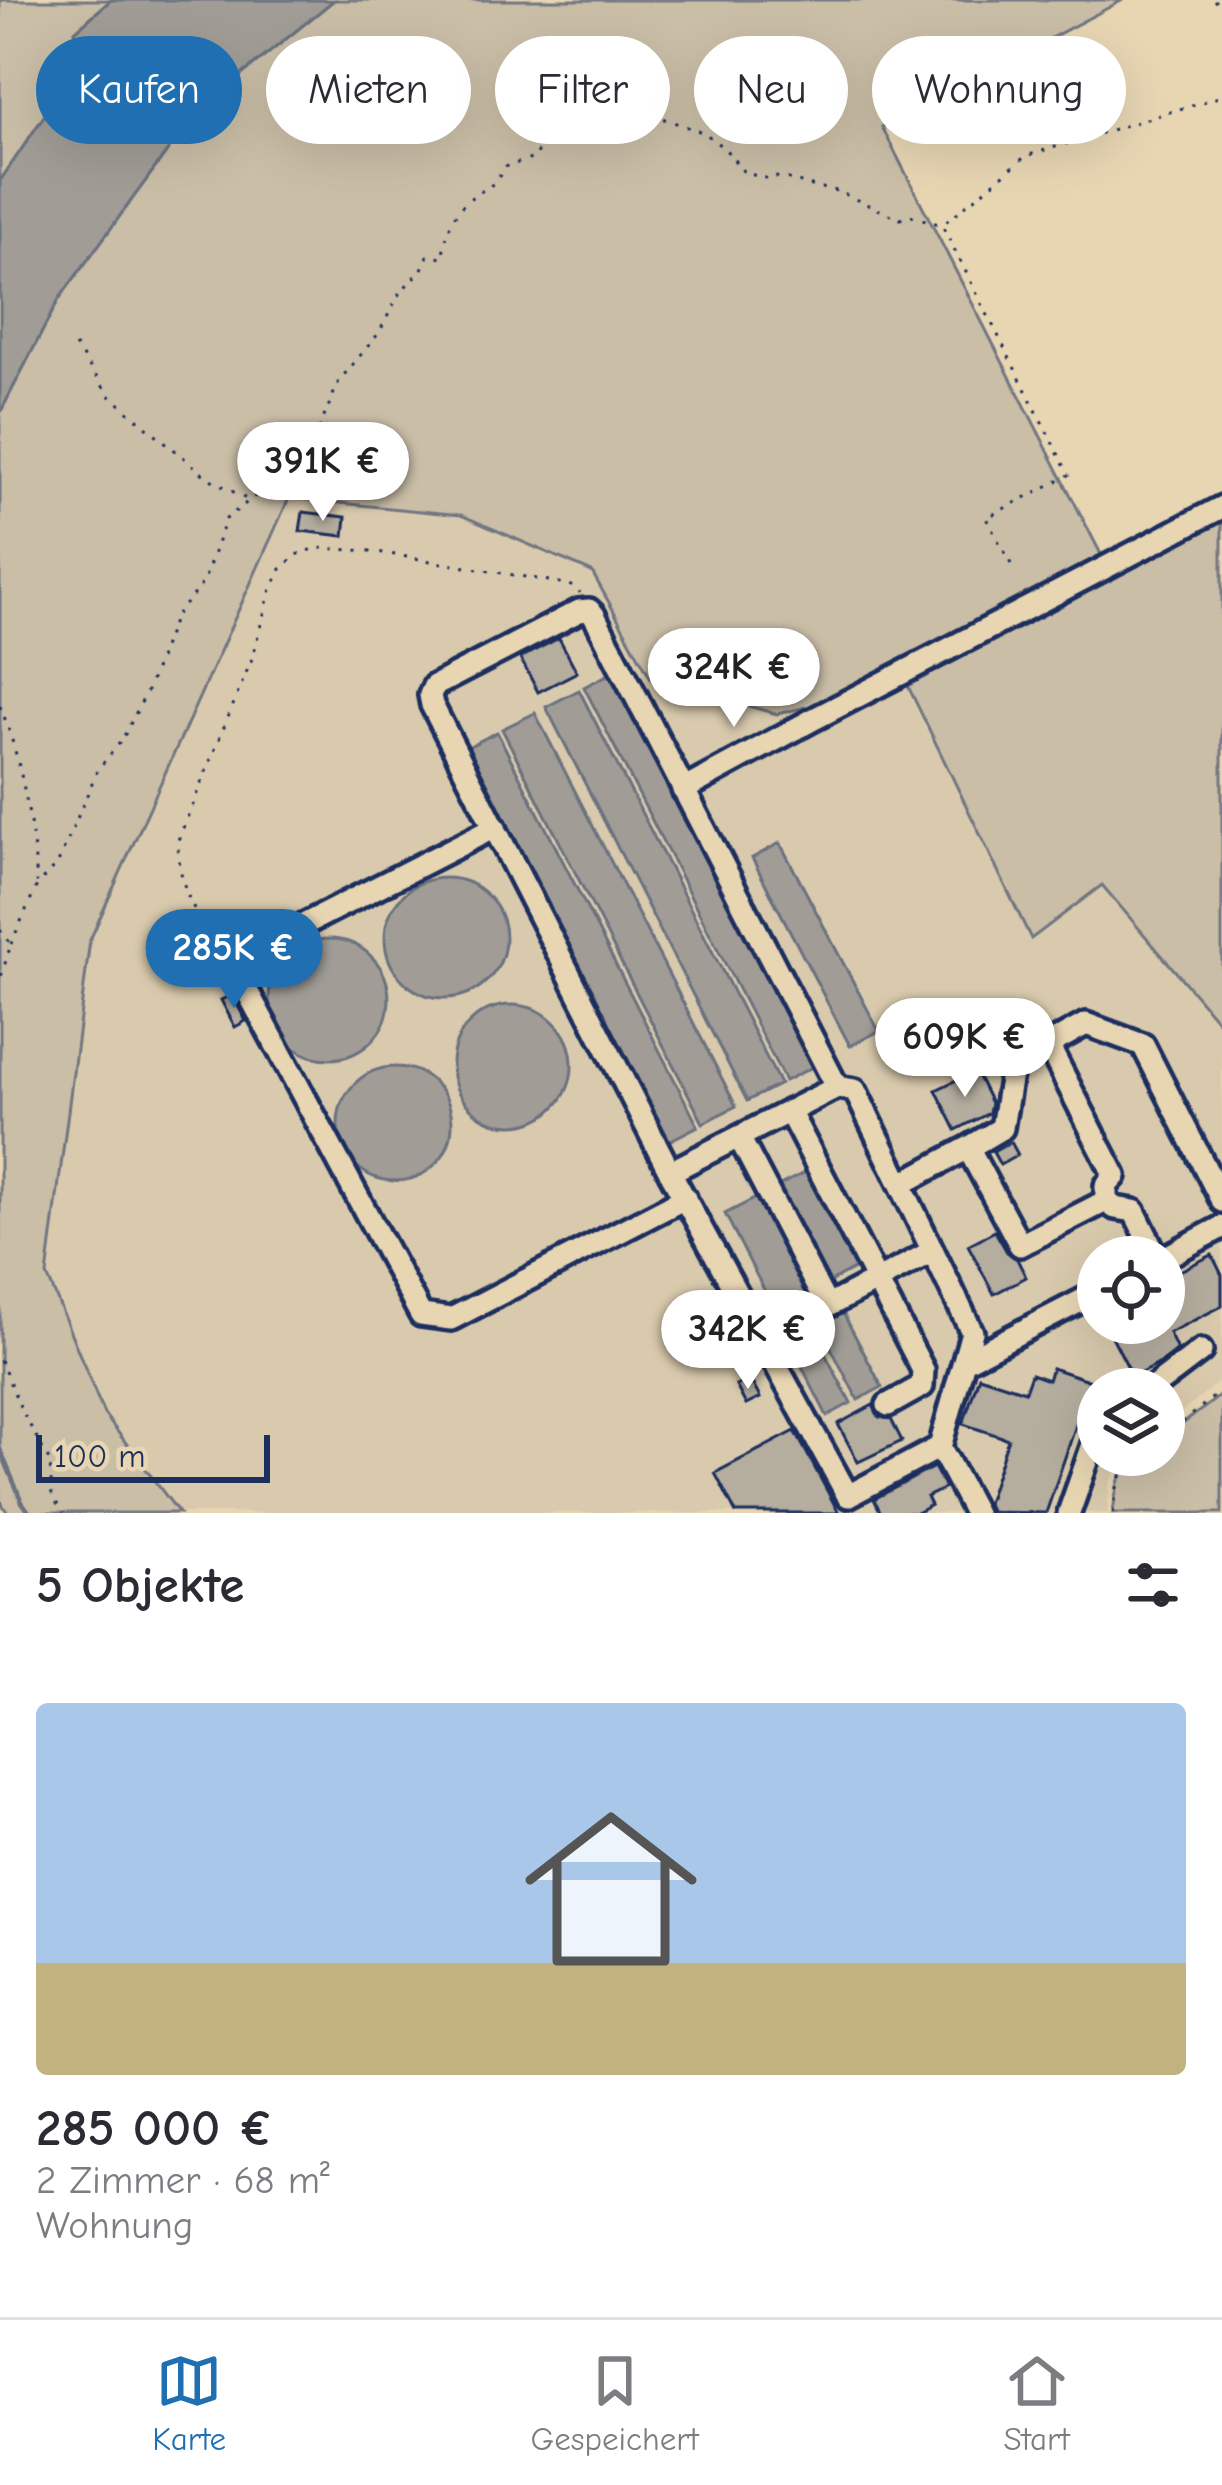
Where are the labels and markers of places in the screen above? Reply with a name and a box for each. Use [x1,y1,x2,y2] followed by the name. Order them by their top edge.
[225,422,421,524] pin: 391K €
[636,628,832,730] pin: 324K €
[136,909,332,1011] pin: 285K €
[867,998,1063,1100] pin: 609K €
[650,1290,846,1392] pin: 342K €

